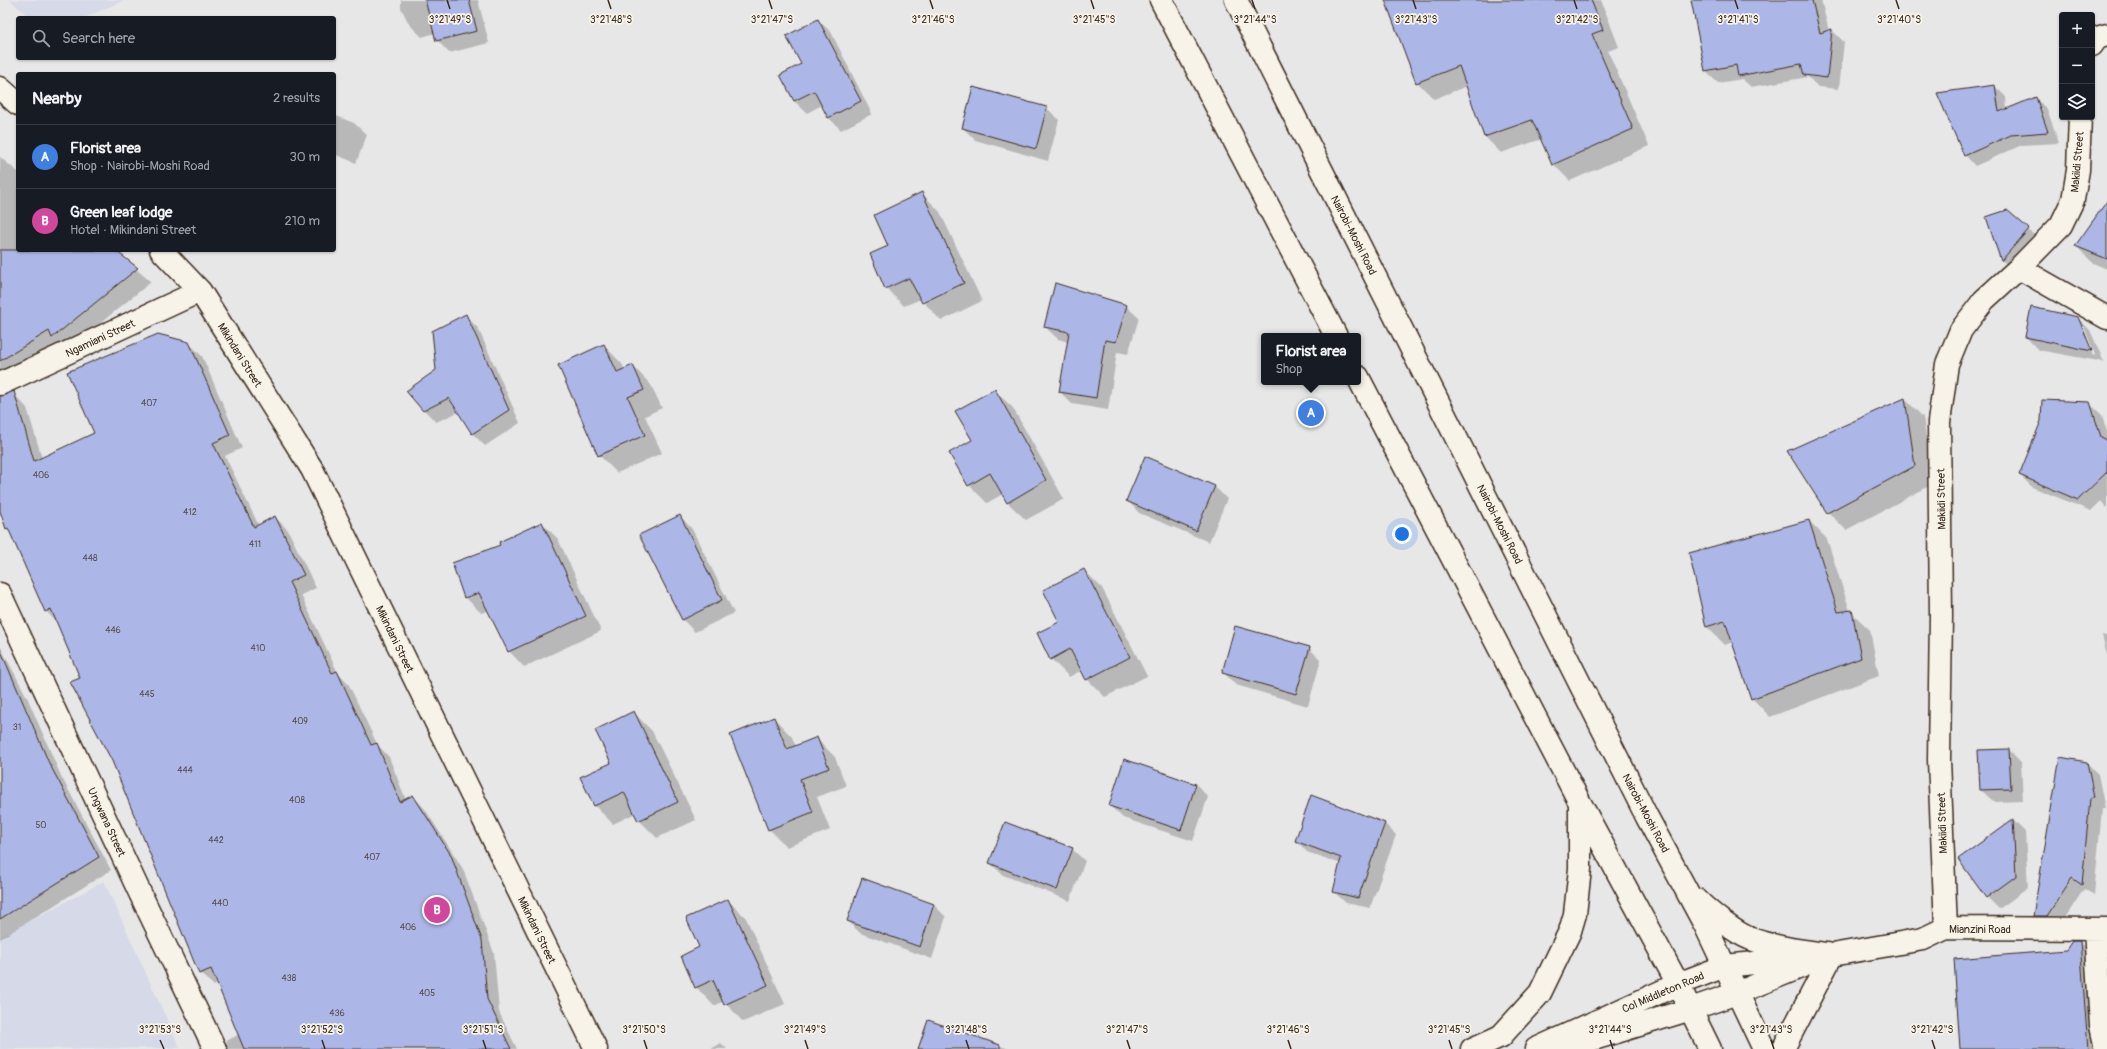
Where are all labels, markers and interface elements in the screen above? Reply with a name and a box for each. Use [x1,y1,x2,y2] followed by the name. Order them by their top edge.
[2059,12,2095,120] map controls
[2059,12,2095,48] button: +
[429,14,471,26] text: 3°21'49"S
[590,14,632,26] text: 3°21'48"S
[751,14,793,26] text: 3°21'47"S
[912,14,955,26] text: 3°21'46"S
[1073,14,1115,26] text: 3°21'45"S
[1234,14,1277,26] text: 3°21'44"S
[1395,14,1438,26] text: 3°21'43"S
[1556,14,1599,26] text: 3°21'42"S
[1717,14,1759,26] text: 3°21'41"S
[1877,14,1921,26] text: 3°21'40"S
[16,16,336,60] search box
[30,27,52,49] icon: search
[62,29,135,48] text: Search here
[2059,48,2095,84] button: −
[2059,84,2095,120] button: layers
[32,88,81,109] text: Nearby
[273,90,320,106] text: 2 results
[2068,130,2087,193] street label: Makiidi Street
[70,139,141,158] text: Florist area
[41,149,49,165] text: A
[290,149,320,165] text: 30 m
[70,158,210,174] text: Shop · Nairobi-Moshi Road
[1328,193,1379,277] street label: Nairobi-Moshi Road
[70,203,172,222] text: Green leaf lodge
[41,213,49,229] text: B
[284,213,320,229] text: 210 m
[70,222,196,238] text: Hotel · Mikindani Street
[63,316,137,360] street label: Ngamiani Street
[215,321,265,390] street label: Mikindani Street
[1261,333,1361,385] popup
[1275,342,1347,361] text: Florist area
[1275,361,1302,377] text: Shop
[141,398,157,409] house number: 407
[1298,398,1324,428] pin: A
[1934,468,1949,530] street label: Makiidi Street
[33,470,49,481] house number: 406
[1474,482,1525,566] street label: Nairobi-Moshi Road
[183,507,197,518] house number: 412
[1392,524,1412,544] your location
[249,539,261,550] house number: 411
[83,553,98,564] house number: 448
[373,604,417,675] street label: Mikindani Street
[105,625,121,636] house number: 446
[251,643,265,654] house number: 410
[139,689,155,700] house number: 445
[292,716,308,727] house number: 409
[13,722,21,733] house number: 31
[177,765,194,776] house number: 444
[1619,772,1672,855] street label: Nairobi-Moshi Road
[85,786,128,859] street label: Ungwana Street
[1935,792,1950,854] street label: Makiidi Street
[289,795,305,806] house number: 408
[35,820,47,831] house number: 50
[208,835,224,846] house number: 442
[364,852,380,863] house number: 407
[424,895,450,925] pin: B
[515,895,559,966] street label: Mikindani Street
[212,898,228,909] house number: 440
[400,922,416,933] house number: 406
[1949,923,2011,936] street label: Mianzini Road
[1620,969,1706,1016] street label: Col Middleton Road
[282,973,297,984] house number: 438
[419,988,435,999] house number: 405
[329,1008,345,1019] house number: 436
[139,1024,181,1036] text: 3°21'53"S
[301,1024,343,1036] text: 3°21'52"S
[463,1024,503,1036] text: 3°21'51"S
[622,1024,666,1036] text: 3°21'50"S
[784,1024,826,1036] text: 3°21'49"S
[945,1024,987,1036] text: 3°21'48"S
[1106,1024,1148,1036] text: 3°21'47"S
[1267,1024,1310,1036] text: 3°21'46"S
[1428,1024,1470,1036] text: 3°21'45"S
[1589,1024,1632,1036] text: 3°21'44"S
[1750,1024,1793,1036] text: 3°21'43"S
[1911,1024,1954,1036] text: 3°21'42"S

